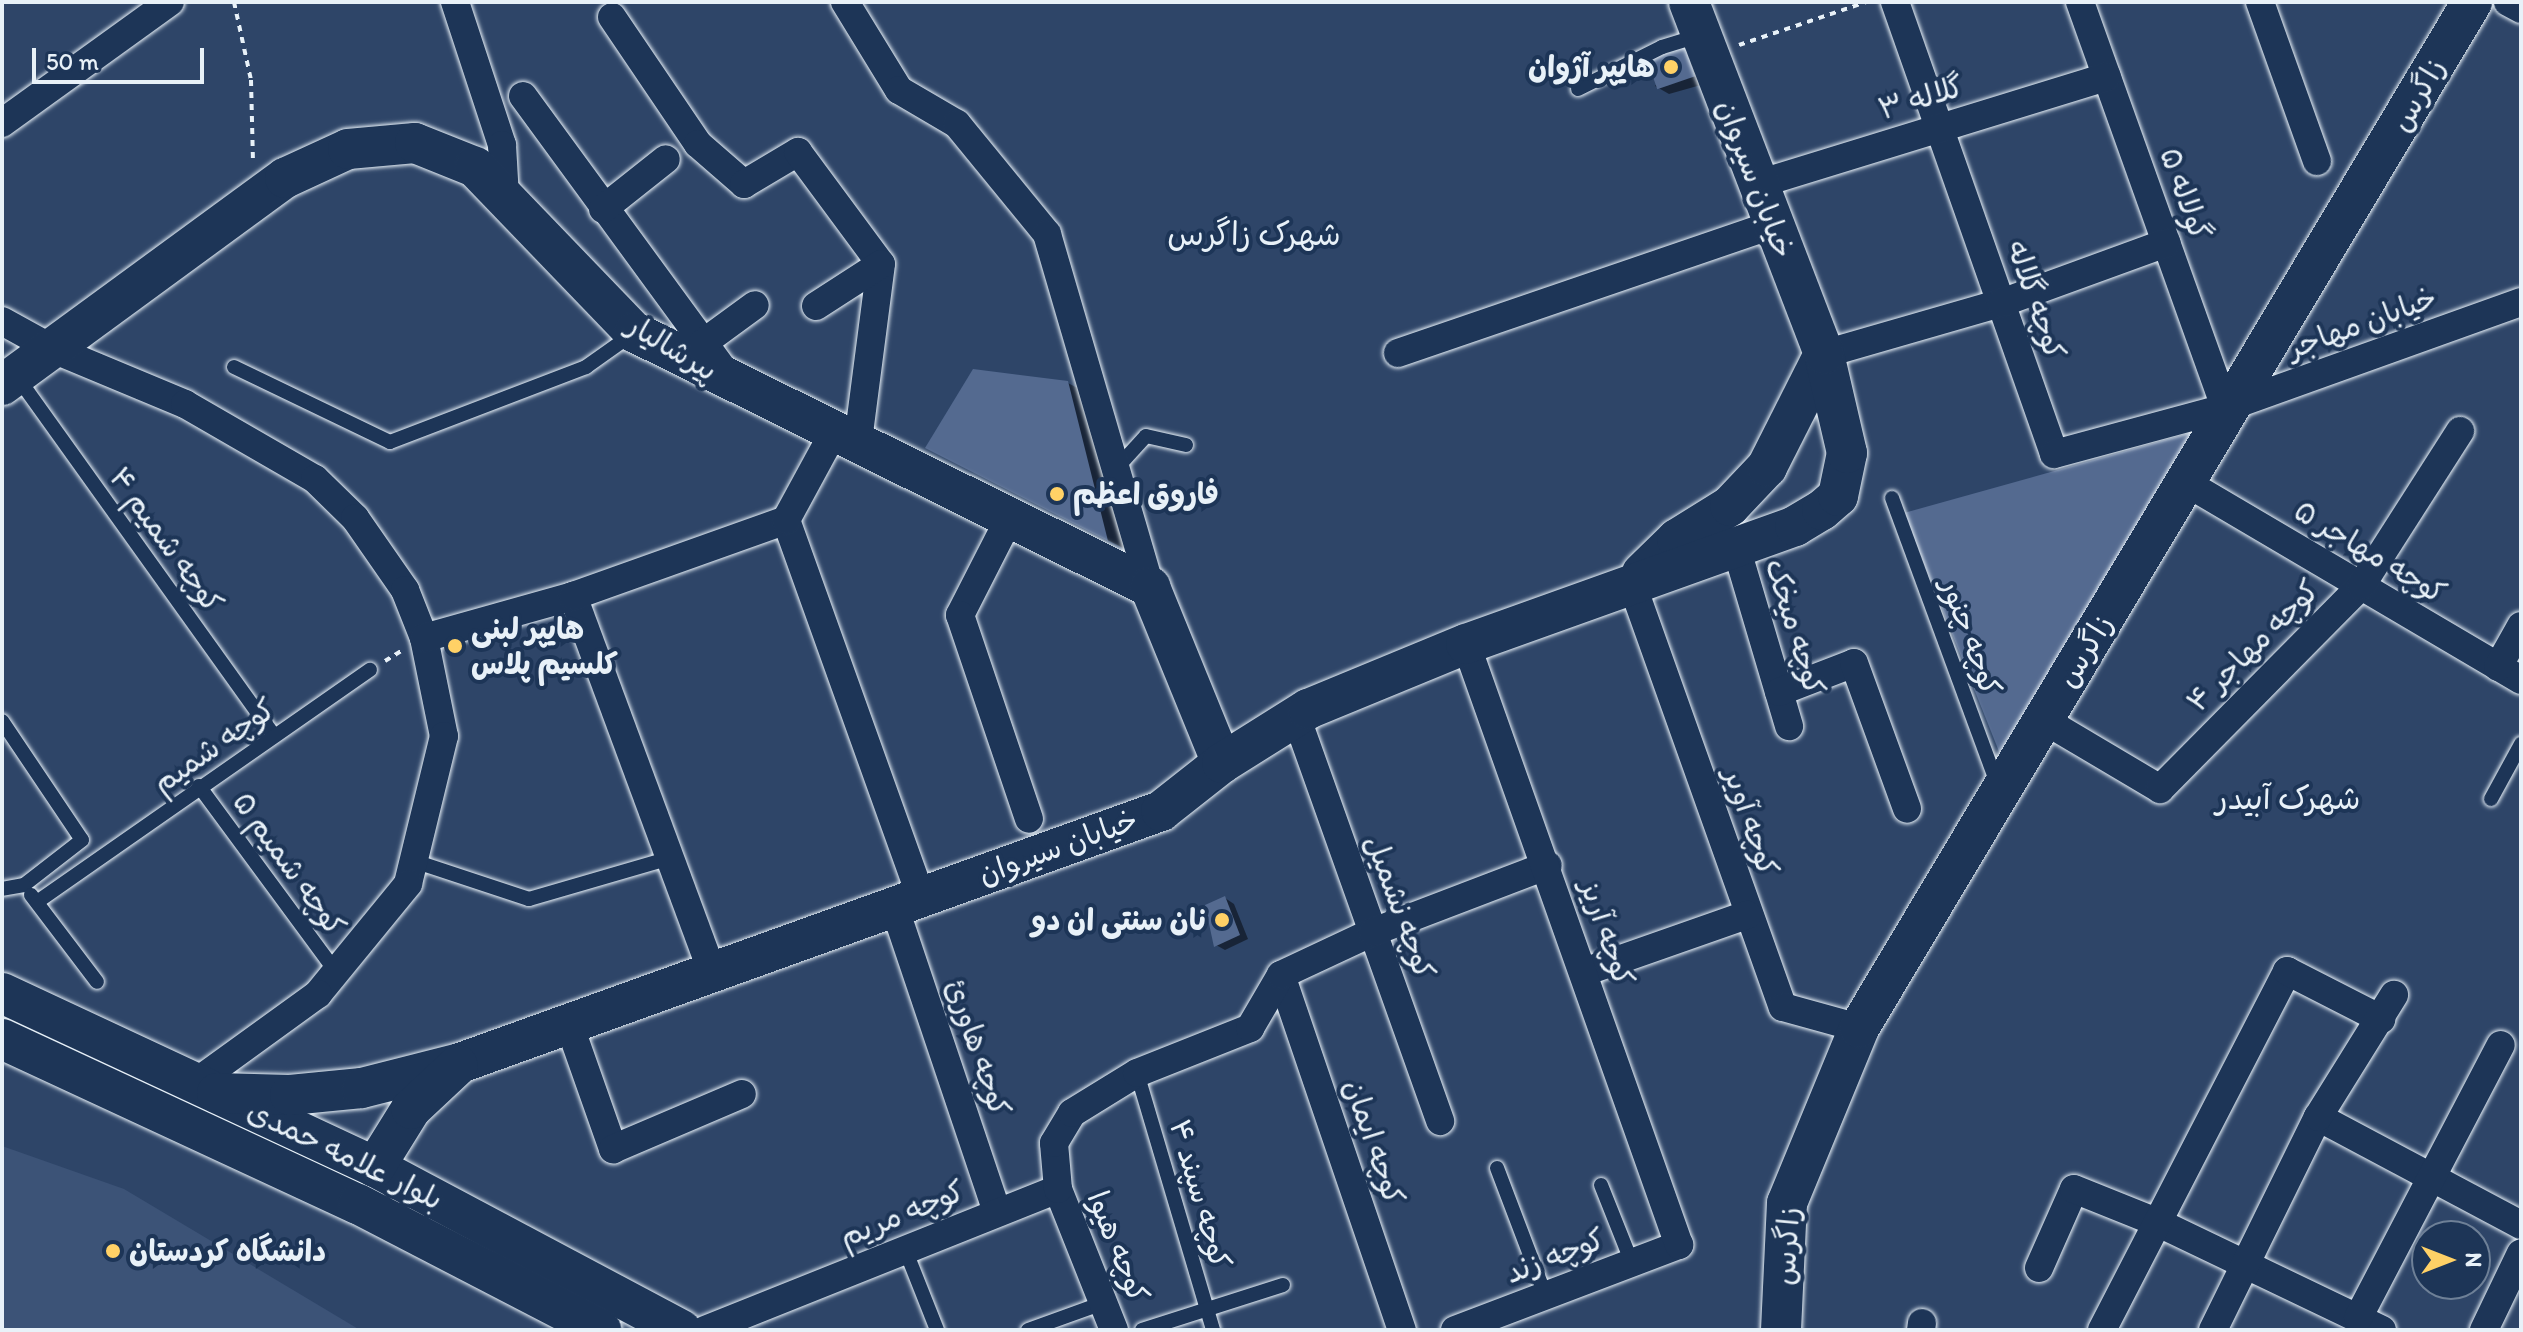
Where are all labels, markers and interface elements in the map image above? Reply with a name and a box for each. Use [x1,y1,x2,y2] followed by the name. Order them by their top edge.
[36,32,208,82] scale bar
[46,47,99,76] text: 50 m
[1528,49,1655,85] place label: هایپر آژوان
[2383,52,2453,138] street label: زاگرس
[1662,58,1680,76] marker: هایپر آژوان
[1874,68,1968,128] street label: گلاله ۳
[1708,95,1802,263] street label: خیابان سیروان
[2152,143,2218,245] street label: گولاله ۵
[1167,215,1341,253] district label: شهرک زاگرس
[1999,236,2073,364] street label: کوچه گلاله
[2282,279,2442,367] street label: خیابان مهاجر
[620,307,724,389] street label: پیرشالیار
[101,460,231,620] street label: کوچه شمیم ۴
[1073,476,1219,512] place label: فاروق اعظم
[1048,485,1066,503] marker: فاروق اعظم
[2288,493,2452,611] street label: کوچه مهاجر ۵
[1757,555,1833,699] street label: کوچه میخک
[2179,572,2327,720] street label: کوچه مهاجر ۴
[1933,573,2009,701] street label: کوچه چنور
[2049,608,2121,694] street label: زاگرس
[471,611,618,682] place label: هایپر لبنی کلسیم پلاس
[446,637,464,655] marker: هایپر لبنی کلسیم پلاس
[146,691,282,801] street label: کوچه شمیم
[1716,763,1786,881] street label: کوچه آویر
[2215,779,2361,817] district label: شهرک آبیدر
[225,785,353,943] street label: کوچه شمیم ۵
[973,802,1143,892] street label: خیابان سیروان
[1357,830,1443,984] street label: کوچه نشمیل
[1572,875,1642,991] street label: کوچه آریز
[1031,902,1206,938] place label: نان سنتی ان دو
[1213,911,1231,929] marker: نان سنتی ان دو
[938,975,1018,1121] street label: کوچه هاورئ
[1336,1075,1412,1209] street label: کوچه ایمان
[242,1092,448,1218] street label: بلوار علامه حمدی
[1162,1115,1238,1273] street label: کوچه سپند ۴
[834,1173,970,1255] street label: کوچه مریم
[1079,1186,1157,1308] street label: کوچه هیوا
[1766,1206,1808,1286] street label: زاگرس
[2411,1220,2491,1300] north arrow
[1500,1221,1610,1291] street label: کوچه زند
[129,1233,326,1269] place label: دانشگاه کردستان
[104,1242,122,1260] marker: دانشگاه کردستان
[2460,1253,2487,1267] text: N

